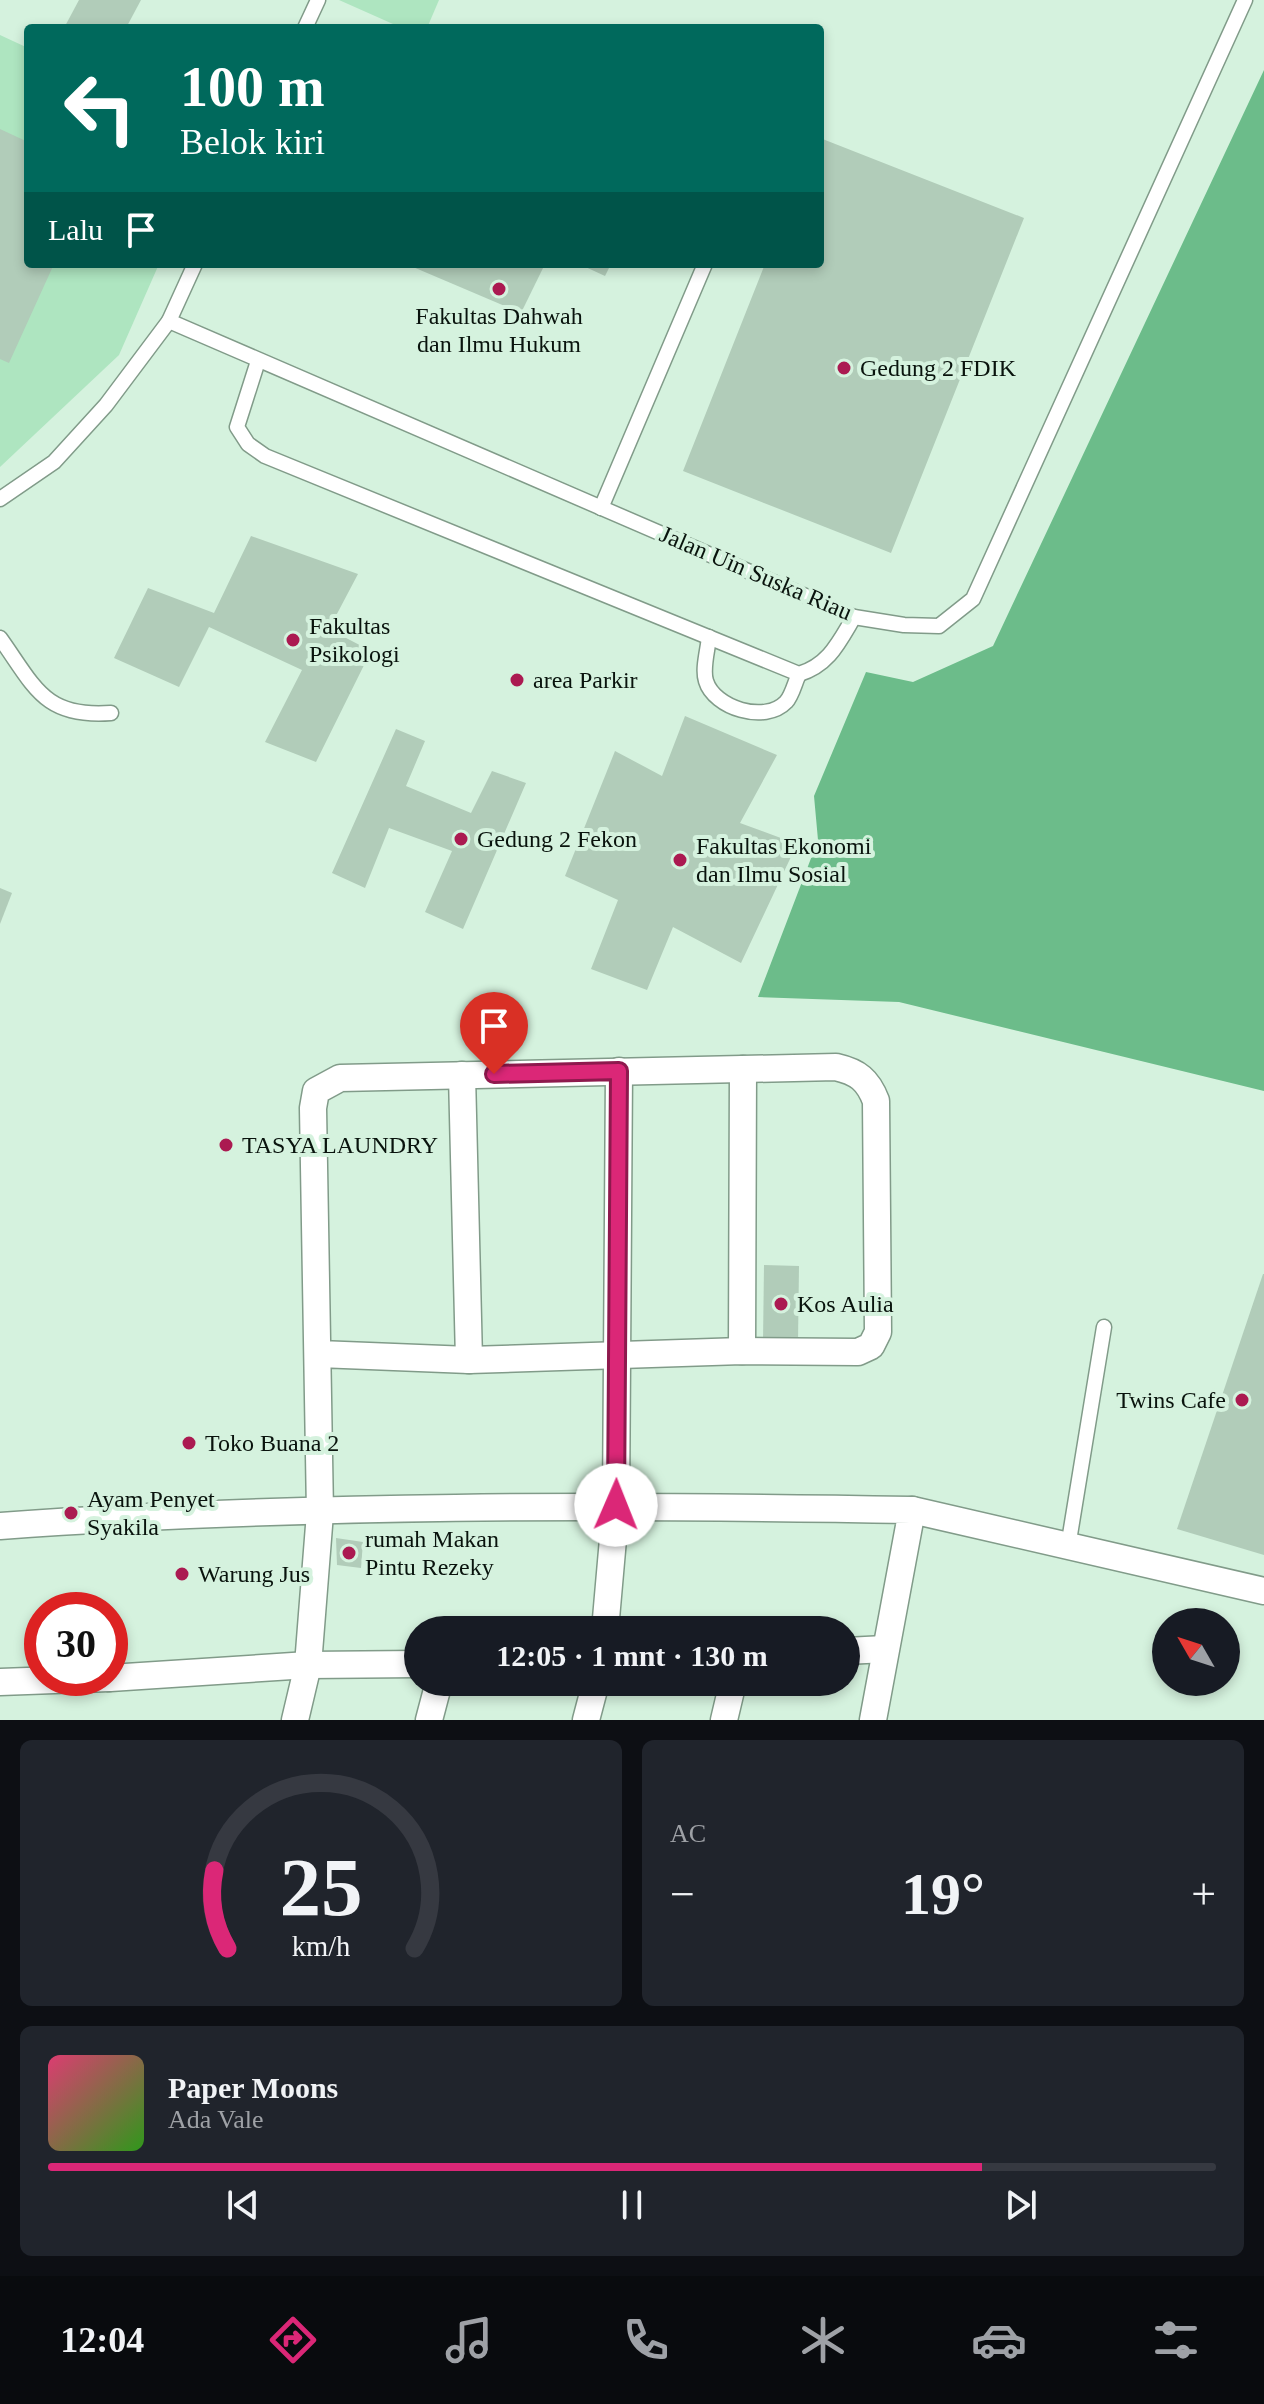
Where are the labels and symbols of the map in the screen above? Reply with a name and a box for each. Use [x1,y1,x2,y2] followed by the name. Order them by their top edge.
[490,280,508,298] marker: Fakultas Dahwah dan Ilmu Hukum
[415,303,583,357] place label: Fakultas Dahwah dan Ilmu Hukum
[860,355,1017,381] place label: Gedung 2 FDIK
[835,359,853,377] marker: Gedung 2 FDIK
[656,521,856,625] street label: Jalan Uin Suska Riau
[309,613,400,667] place label: Fakultas Psikologi
[284,631,302,649] marker: Fakultas Psikologi
[533,667,638,693] place label: area Parkir
[508,671,526,689] marker: area Parkir
[477,826,637,852] place label: Gedung 2 Fekon
[452,830,470,848] marker: Gedung 2 Fekon
[696,833,872,887] place label: Fakultas Ekonomi dan Ilmu Sosial
[671,851,689,869] marker: Fakultas Ekonomi dan Ilmu Sosial
[460,992,528,1074] pin
[242,1132,438,1158] place label: TASYA LAUNDRY
[217,1136,235,1154] marker: TASYA LAUNDRY
[797,1291,894,1317] place label: Kos Aulia
[772,1295,790,1313] marker: Kos Aulia
[1116,1387,1226,1413] place label: Twins Cafe
[1233,1391,1251,1409] marker: Twins Cafe
[205,1430,339,1456] place label: Toko Buana 2
[180,1434,198,1452] marker: Toko Buana 2
[574,1463,658,1547] position arrow
[87,1486,215,1540] place label: Ayam Penyet Syakila
[62,1504,80,1522] marker: Ayam Penyet Syakila
[365,1526,499,1580] place label: rumah Makan Pintu Rezeky
[340,1544,358,1562] marker: rumah Makan Pintu Rezeky
[198,1561,310,1587] place label: Warung Jus
[173,1565,191,1583] marker: Warung Jus
[24,1592,128,1696] speed limit sign: 30
[1152,1608,1240,1696] north arrow

